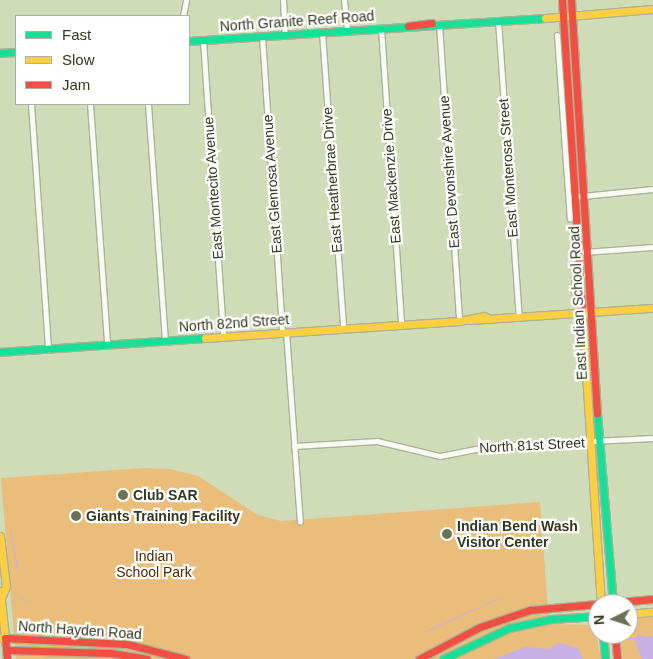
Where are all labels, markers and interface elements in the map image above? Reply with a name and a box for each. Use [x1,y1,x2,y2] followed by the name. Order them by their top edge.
[219,7,375,35] street label: North Granite Reef Road
[15,15,190,105] legend
[62,26,91,43] text: Fast
[62,51,95,68] text: Slow
[62,76,90,93] text: Jam
[435,95,463,249] street label: East Devonshire Avenue
[495,98,521,238] street label: East Monterosa Street
[319,106,345,254] street label: East Heatherbrae Drive
[378,108,404,244] street label: East Mackenzie Drive
[259,114,285,254] street label: East Glenrosa Avenue
[200,116,226,260] street label: East Montecito Avenue
[566,226,590,380] street label: East Indian School Road
[178,311,290,335] street label: North 82nd Street
[479,434,585,456] street label: North 81st Street
[133,487,198,503] place label: Club SAR
[117,489,129,501] marker: Club SAR
[86,508,240,524] place label: Giants Training Facility
[70,510,82,522] marker: Giants Training Facility
[457,518,578,550] place label: Indian Bend Wash Visitor Center
[441,528,453,540] marker: Indian Bend Wash Visitor Center
[116,548,192,580] park label: Indian School Park
[588,594,638,644] north arrow
[591,614,607,626] text: N
[18,617,142,643] street label: North Hayden Road

